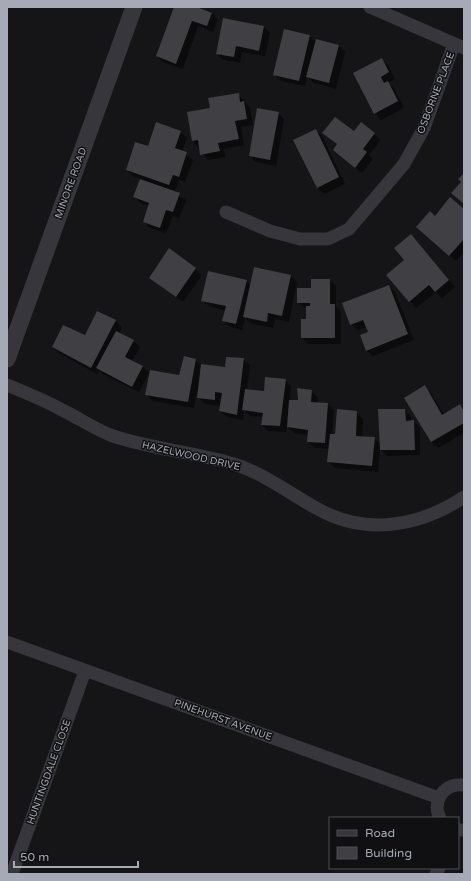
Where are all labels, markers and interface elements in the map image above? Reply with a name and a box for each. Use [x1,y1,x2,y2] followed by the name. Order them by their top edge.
[415,51,457,135] street label: OSBORNE PLACE
[53,146,89,220] street label: MINORE ROAD
[141,439,241,473] street label: HAZELWOOD DRIVE
[173,697,273,743] street label: PINEHURST AVENUE
[24,718,74,826] street label: HUNTINGDALE CLOSE
[329,817,459,869] legend
[365,826,395,840] text: Road
[14,843,138,869] scale bar
[365,846,412,860] text: Building
[20,850,49,864] text: 50 m

